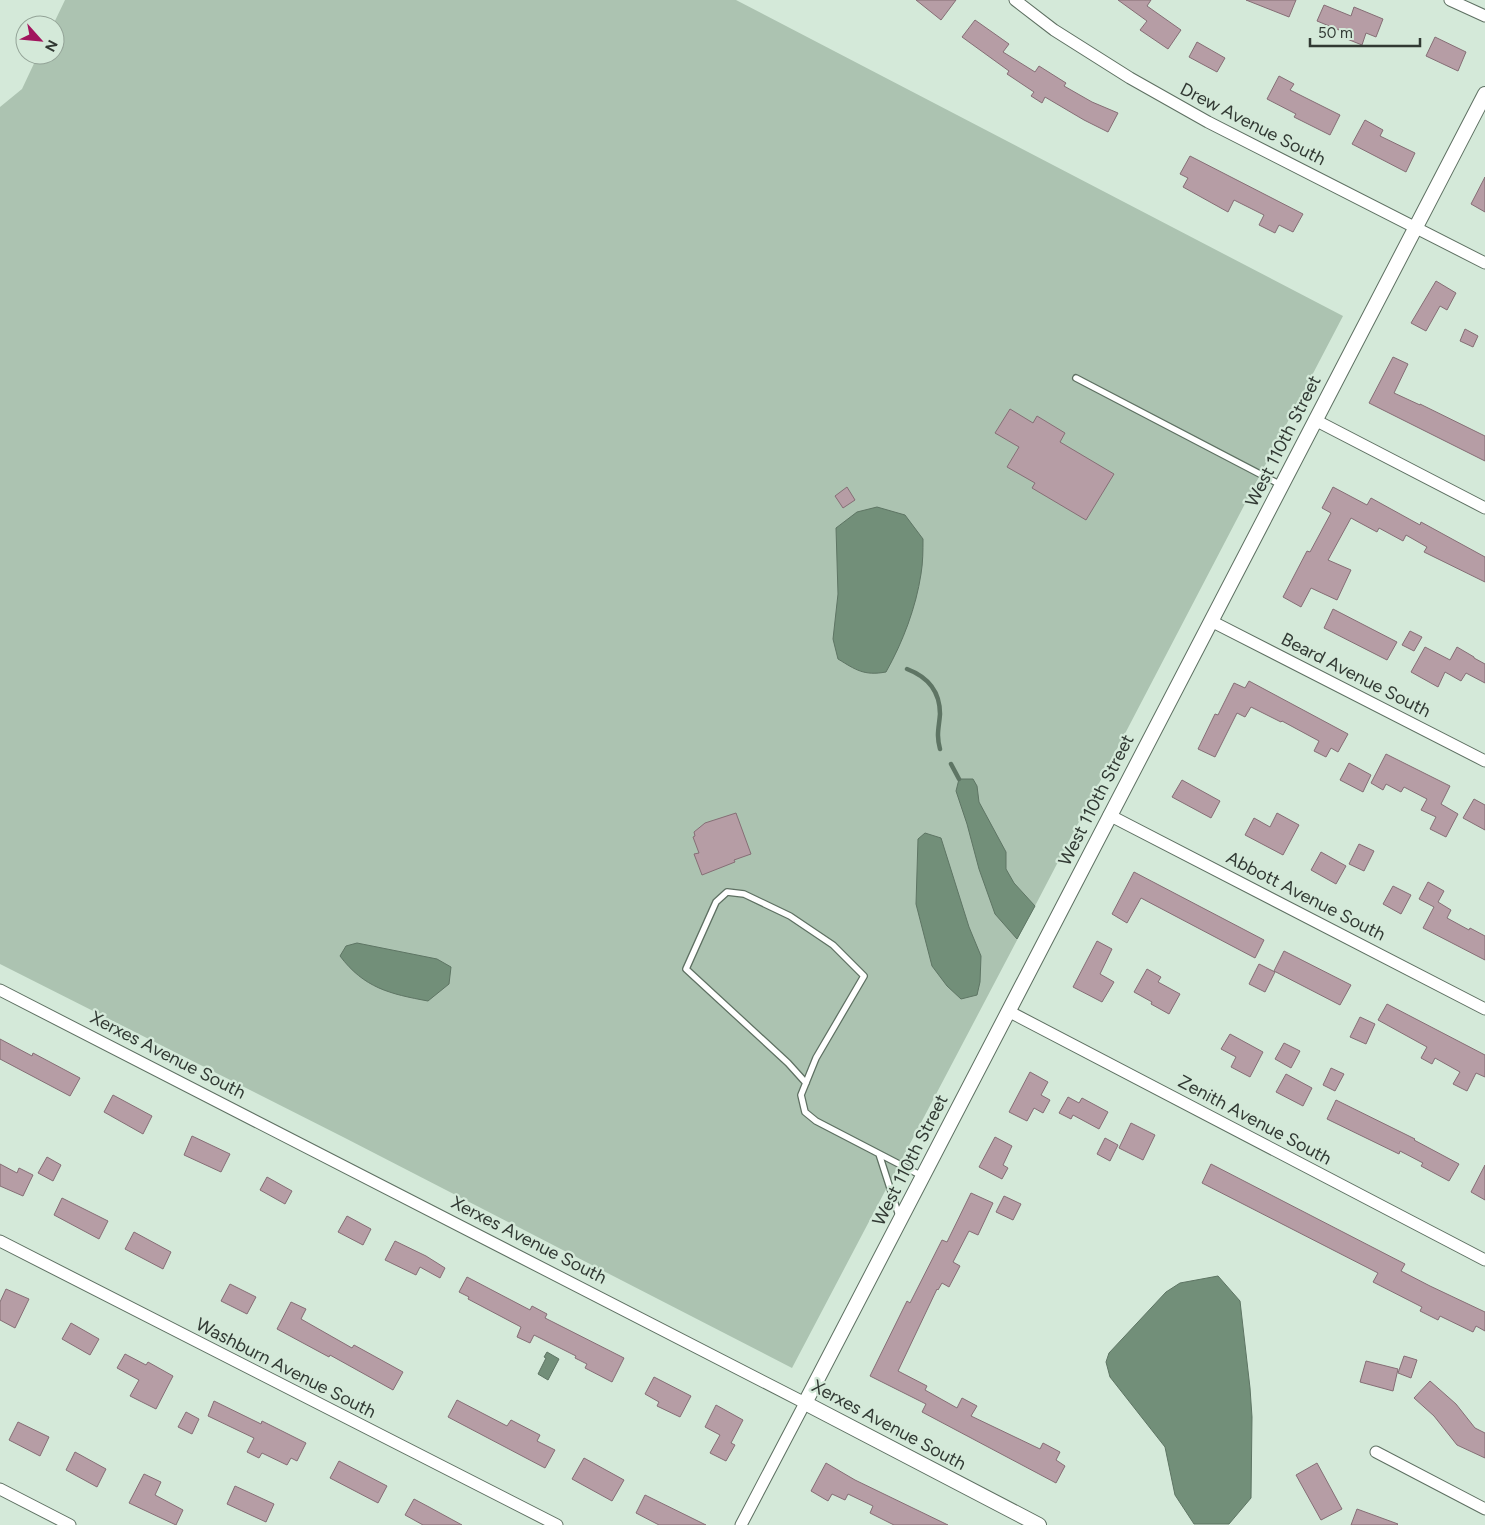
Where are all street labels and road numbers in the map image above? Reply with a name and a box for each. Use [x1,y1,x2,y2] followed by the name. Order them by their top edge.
[1177,78,1329,170] street label: Drew Avenue South
[1240,372,1326,510] street label: West 110th Street
[1278,628,1434,722] street label: Beard Avenue South
[1053,731,1139,869] street label: West 110th Street
[1223,846,1389,946] street label: Abbott Avenue South
[87,1006,249,1104] street label: Xerxes Avenue South
[1175,1070,1335,1170] street label: Zenith Avenue South
[867,1091,953,1229] street label: West 110th Street
[448,1191,610,1289] street label: Xerxes Avenue South
[192,1313,380,1423] street label: Washburn Avenue South
[808,1375,970,1475] street label: Xerxes Avenue South

